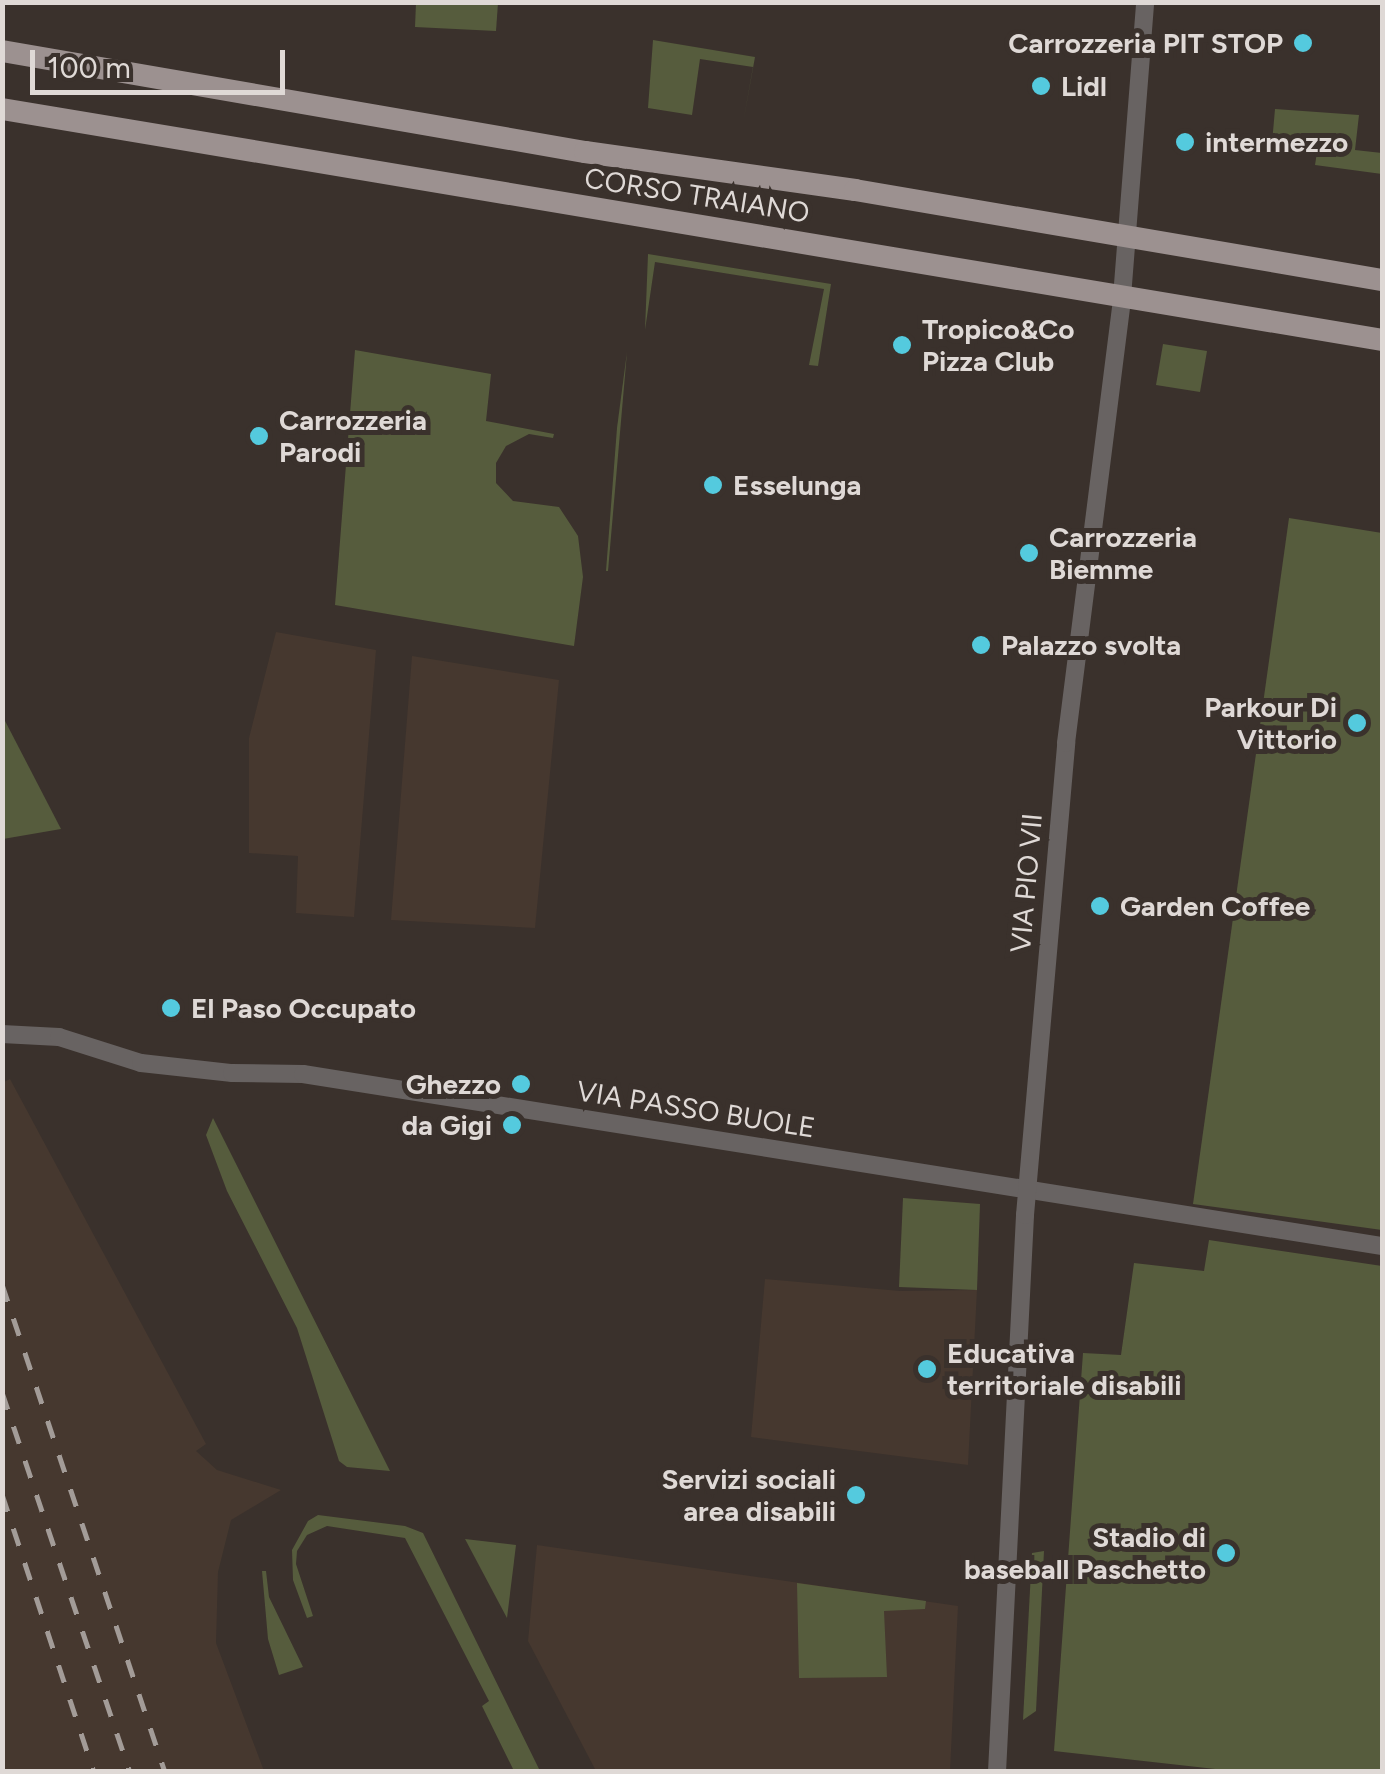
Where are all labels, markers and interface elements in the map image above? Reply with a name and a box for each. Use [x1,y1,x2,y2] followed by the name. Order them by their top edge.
[1008,26,1283,60] place label: Carrozzeria PIT STOP
[35,30,290,92] scale bar
[1292,32,1314,54] marker: Carrozzeria PIT STOP
[47,49,131,86] text: 100 m
[1061,69,1107,103] place label: Lidl
[1030,75,1052,97] marker: Lidl
[1205,125,1348,159] place label: intermezzo
[1174,131,1196,153] marker: intermezzo
[582,161,812,229] street label: CORSO TRAIANO
[922,312,1075,378] place label: Tropico&Co Pizza Club
[891,334,913,356] marker: Tropico&Co Pizza Club
[279,403,427,469] place label: Carrozzeria Parodi
[248,425,270,447] marker: Carrozzeria Parodi
[733,468,862,502] place label: Esselunga
[702,474,724,496] marker: Esselunga
[1049,520,1197,586] place label: Carrozzeria Biemme
[1018,542,1040,564] marker: Carrozzeria Biemme
[1001,628,1181,662] place label: Palazzo svolta
[970,634,992,656] marker: Palazzo svolta
[1204,690,1337,756] place label: Parkour Di Vittorio
[1346,712,1368,734] marker: Parkour Di Vittorio
[1003,812,1049,954] street label: VIA PIO VII
[1120,889,1310,923] place label: Garden Coffee
[1089,895,1111,917] marker: Garden Coffee
[191,991,416,1025] place label: El Paso Occupato
[160,997,182,1019] marker: El Paso Occupato
[406,1067,501,1101] place label: Ghezzo
[510,1073,532,1095] marker: Ghezzo
[574,1074,818,1144] street label: VIA PASSO BUOLE
[401,1108,492,1142] place label: da Gigi
[501,1114,523,1136] marker: da Gigi
[947,1336,1181,1402] place label: Educativa territoriale disabili
[916,1358,938,1380] marker: Educativa territoriale disabili
[662,1462,836,1528] place label: Servizi sociali area disabili
[845,1484,867,1506] marker: Servizi sociali area disabili
[964,1520,1206,1586] place label: Stadio di baseball Paschetto
[1215,1542,1237,1564] marker: Stadio di baseball Paschetto

